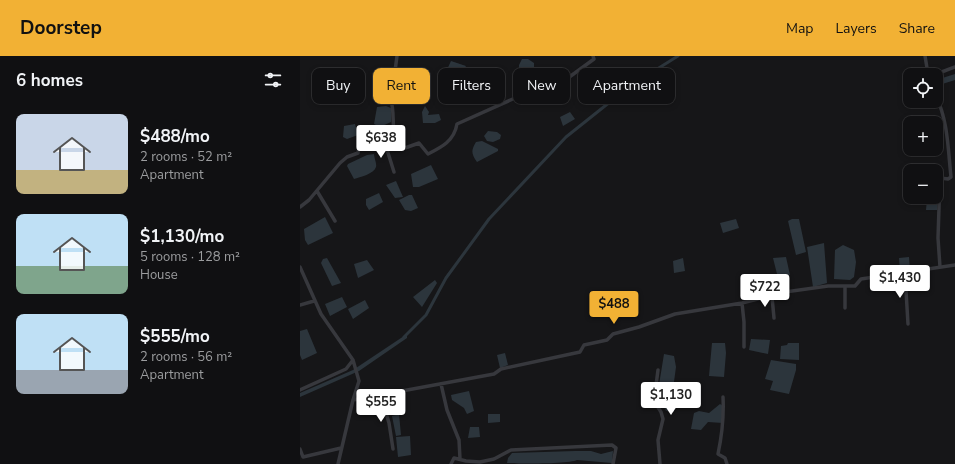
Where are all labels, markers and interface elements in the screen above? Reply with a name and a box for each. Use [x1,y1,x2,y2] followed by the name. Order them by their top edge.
[20,15,102,41] text: Doorstep
[786,19,813,38] text: Map
[835,19,877,38] text: Layers
[899,19,935,38] text: Share
[312,68,365,104] chip: Buy
[373,68,430,104] chip: Rent
[438,68,505,104] chip: Filters
[513,68,570,104] chip: New
[578,68,675,104] chip: Apartment
[903,68,943,204] map controls
[903,68,943,108] button: locate
[16,69,83,92] text: 6 homes
[262,69,284,91] icon: filters
[903,116,943,156] button: +
[140,125,210,148] text: $488/mo
[357,125,405,159] pin: $638
[365,129,397,147] text: $638
[48,130,96,178] icon: home
[140,148,232,166] text: 2 rooms · 52 m²
[903,164,943,204] button: −
[140,166,203,184] text: Apartment
[140,225,224,248] text: $1,130/mo
[48,230,96,278] icon: home
[140,248,240,266] text: 5 rooms · 128 m²
[867,265,933,299] pin: $1,430
[140,266,178,284] text: House
[879,269,921,287] text: $1,430
[741,274,789,308] pin: $722
[749,278,781,296] text: $722
[590,291,638,325] pin: $488
[598,295,630,313] text: $488
[140,325,210,348] text: $555/mo
[48,330,96,378] icon: home
[140,348,232,366] text: 2 rooms · 56 m²
[140,366,203,384] text: Apartment
[638,382,704,416] pin: $1,130
[650,386,692,404] text: $1,130
[357,389,405,423] pin: $555
[365,393,397,411] text: $555

